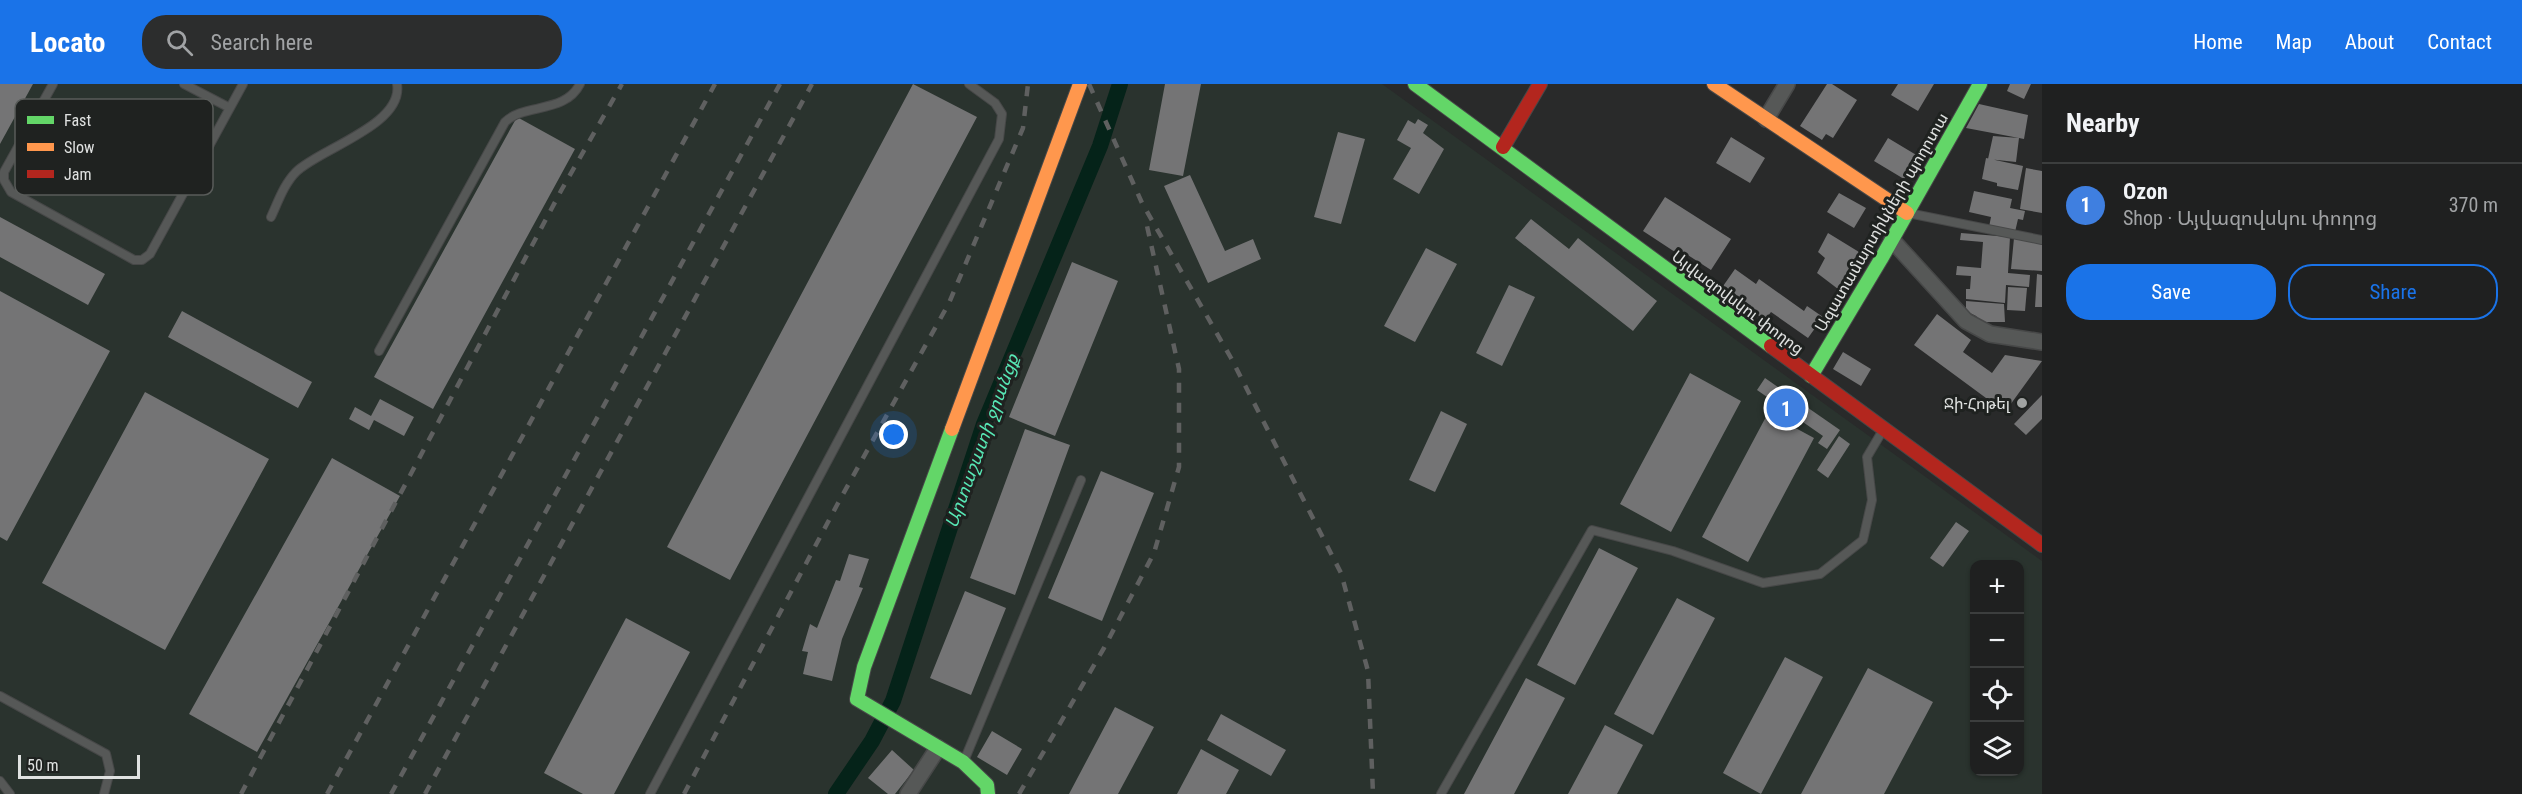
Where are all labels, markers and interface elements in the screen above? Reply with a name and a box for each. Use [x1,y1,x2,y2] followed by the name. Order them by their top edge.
[142,15,562,69] search box
[30,26,106,59] text: Locato
[163,26,196,59] icon: search
[211,30,313,55] text: Search here
[2193,30,2243,54] text: Home
[2276,30,2312,54] text: Map
[2345,30,2394,54] text: About
[2427,30,2492,54] text: Contact
[15,99,213,195] legend
[2066,108,2140,138] text: Nearby
[1811,109,1952,335] street label: Ազատամարտիկների պողոտա
[64,111,91,130] text: Fast
[64,138,94,157] text: Slow
[64,165,91,184] text: Jam
[2123,179,2168,204] text: Ozon
[2080,193,2091,217] text: 1
[2449,193,2498,217] text: 370 m
[2123,206,2377,230] text: Shop · Այվազովսկու փողոց
[1668,247,1807,358] street label: Այվազովսկու փողոց
[2066,264,2276,320] button: Save
[2288,264,2498,320] button: Share
[940,350,1024,531] water label: Արտաշատի ջրանցք
[1766,386,1806,430] pin: 1
[1944,394,2011,413] place label: Ջի-Հոթել
[2015,396,2029,410] marker: Ջի-Հոթել
[879,420,908,449] your location
[1970,560,2024,776] map controls
[1970,560,2024,614] button: +
[1970,614,2024,668] button: −
[1970,668,2024,722] button: locate
[1970,722,2024,776] button: layers
[18,752,140,780] scale bar
[27,756,59,775] text: 50 m

